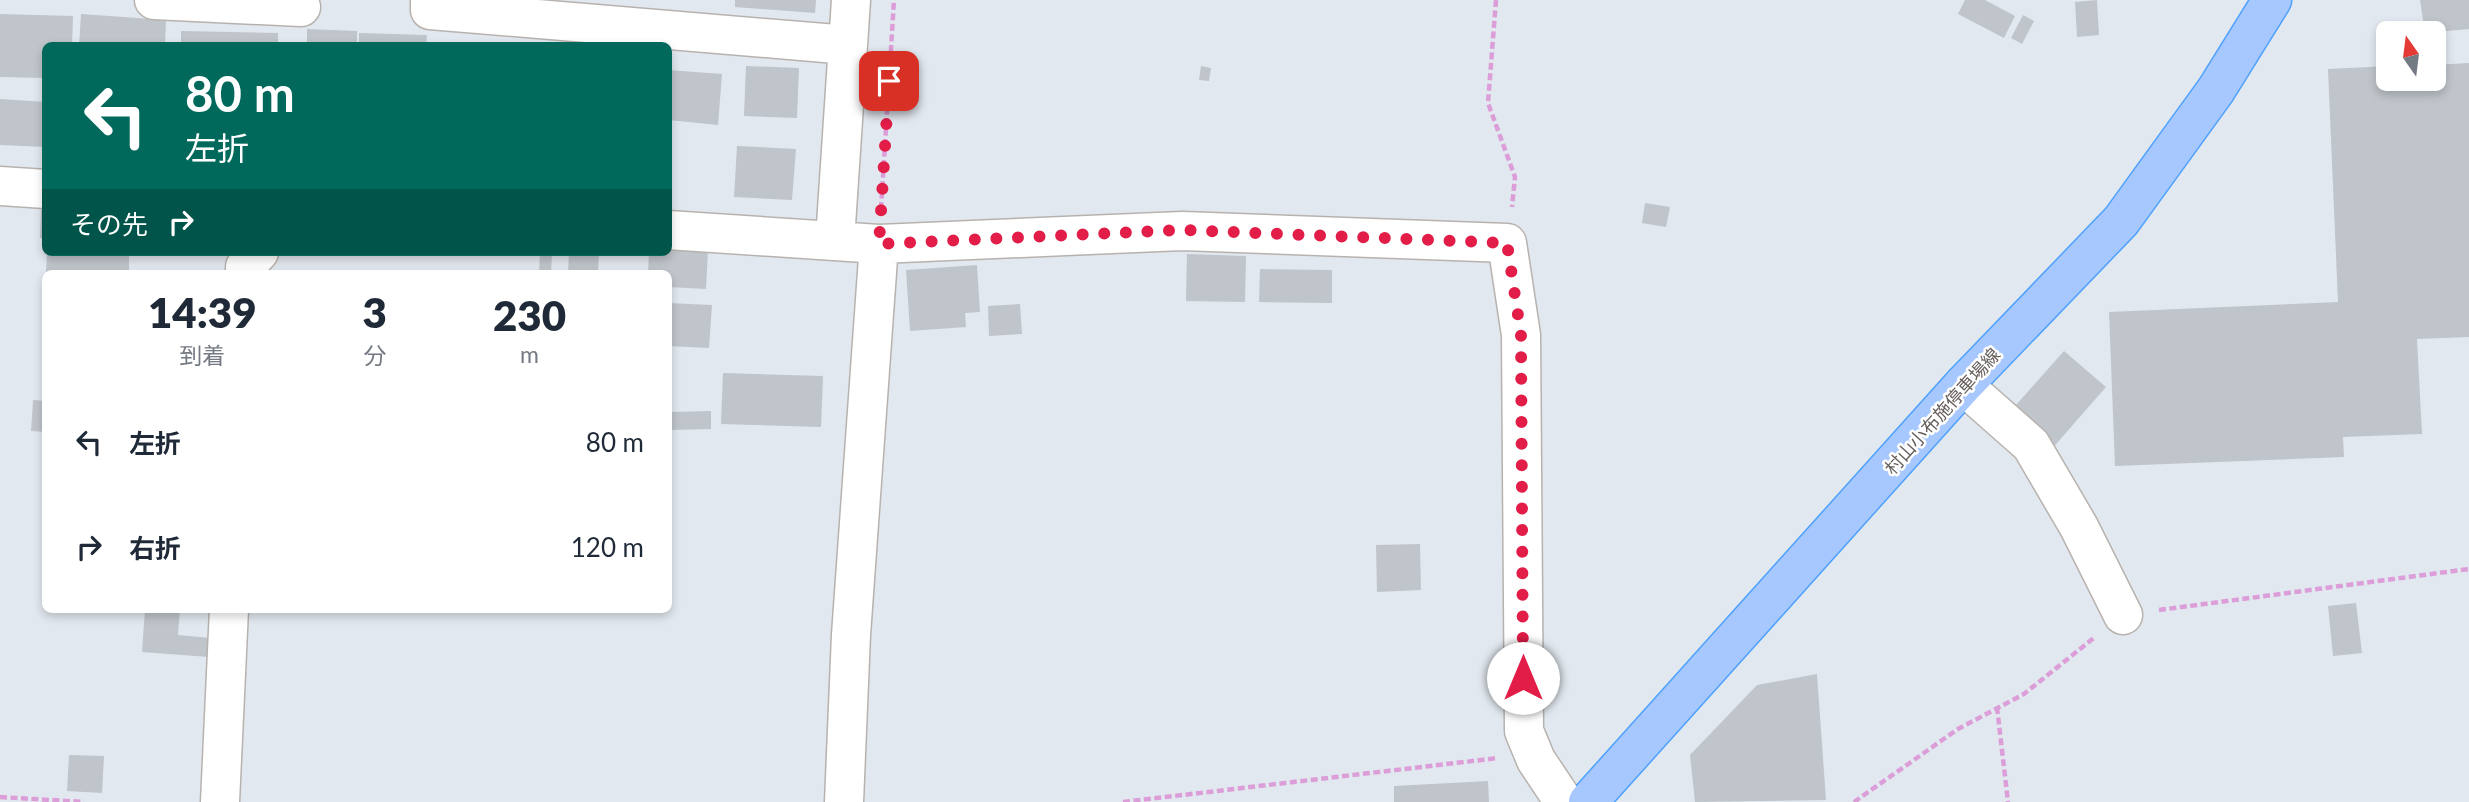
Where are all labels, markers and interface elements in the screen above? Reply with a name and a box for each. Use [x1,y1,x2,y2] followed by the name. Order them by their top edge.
[2376,21,2446,91] north arrow
[2376,21,2446,91] map controls
[859,51,919,111] pin
[870,62,908,100] icon: arrive
[185,64,295,122] text: 80 m
[70,70,161,161] icon: left
[185,128,249,167] text: 左折
[162,203,200,241] icon: right
[70,208,148,240] text: その先
[148,287,257,337] text: 14:39
[363,287,387,337] text: 3
[493,290,566,340] text: 230
[520,340,539,368] text: m
[179,341,225,369] text: 到着
[363,341,386,369] text: 分
[1880,343,2004,479] street label: 村山小布施停車場線
[70,423,108,461] icon: left
[586,426,644,458] text: 80 m
[129,427,181,459] text: 左折
[70,528,108,566] icon: right
[571,531,644,563] text: 120 m
[129,532,181,564] text: 右折
[1486,641,1560,715] position arrow

